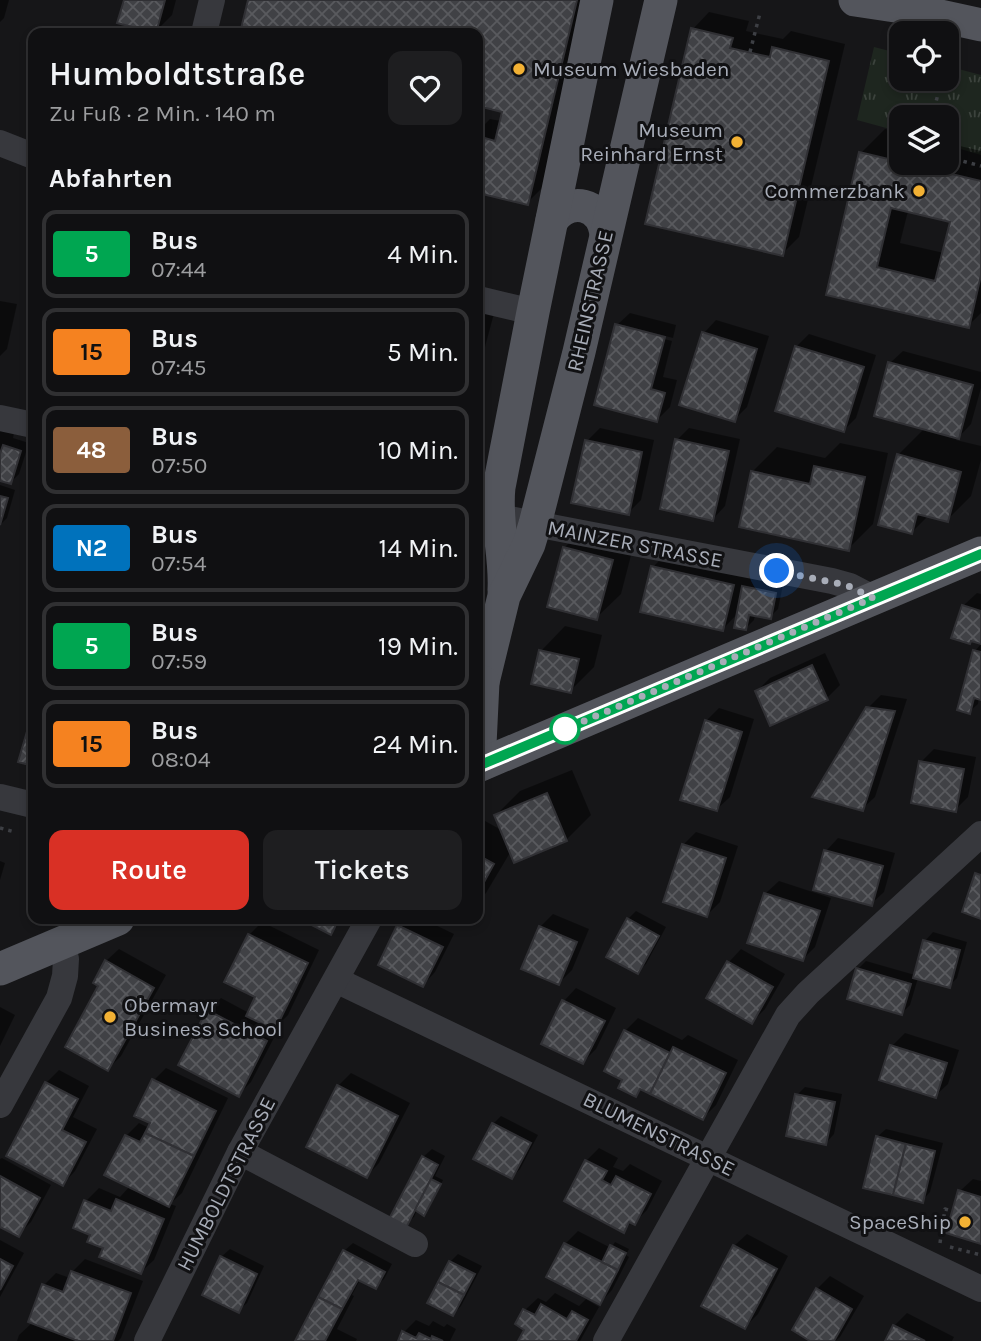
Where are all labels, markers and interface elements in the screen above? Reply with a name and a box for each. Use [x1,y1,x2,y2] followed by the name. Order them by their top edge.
[889,21,959,175] map controls
[889,21,959,91] button: locate
[388,51,462,125] button: heart
[49,55,305,93] text: Humboldtstraße
[533,57,729,81] place label: Museum Wiesbaden
[511,61,527,77] marker: Museum Wiesbaden
[49,100,276,127] text: Zu Fuß · 2 Min. · 140 m
[889,105,959,175] button: layers
[580,118,723,166] place label: Museum Reinhard Ernst
[729,134,745,150] marker: Museum Reinhard Ernst
[49,163,173,194] text: Abfahrten
[765,179,905,203] place label: Commerzbank
[911,183,927,199] marker: Commerzbank
[151,225,198,256] text: Bus
[562,228,618,374] street label: RHEINSTRASSE
[387,239,458,270] text: 4 Min.
[85,240,98,268] text: 5
[151,256,206,283] text: 07:44
[151,323,198,354] text: Bus
[387,337,458,368] text: 5 Min.
[80,338,103,366] text: 15
[151,354,207,381] text: 07:45
[151,421,198,452] text: Bus
[378,435,458,466] text: 10 Min.
[77,436,106,464] text: 48
[151,452,207,479] text: 07:50
[546,515,724,573] street label: MAINZER STRASSE
[151,519,198,550] text: Bus
[379,533,458,564] text: 14 Min.
[76,534,107,562] text: N2
[151,550,207,577] text: 07:54
[759,553,794,588] your location
[151,617,198,648] text: Bus
[378,631,458,662] text: 19 Min.
[85,632,98,660] text: 5
[151,648,207,675] text: 07:59
[550,714,580,744] unlabelled marker
[151,715,198,746] text: Bus
[372,729,458,760] text: 24 Min.
[80,730,103,758] text: 15
[151,746,211,773] text: 08:04
[49,830,249,910] button: Route
[263,830,462,910] button: Tickets
[124,993,283,1041] place label: Obermayr Business School
[102,1009,118,1025] marker: Obermayr Business School
[579,1087,739,1181] street label: BLUMENSTRASSE
[172,1093,280,1275] street label: HUMBOLDTSTRASSE
[849,1210,951,1234] place label: SpaceShip
[957,1214,973,1230] marker: SpaceShip

